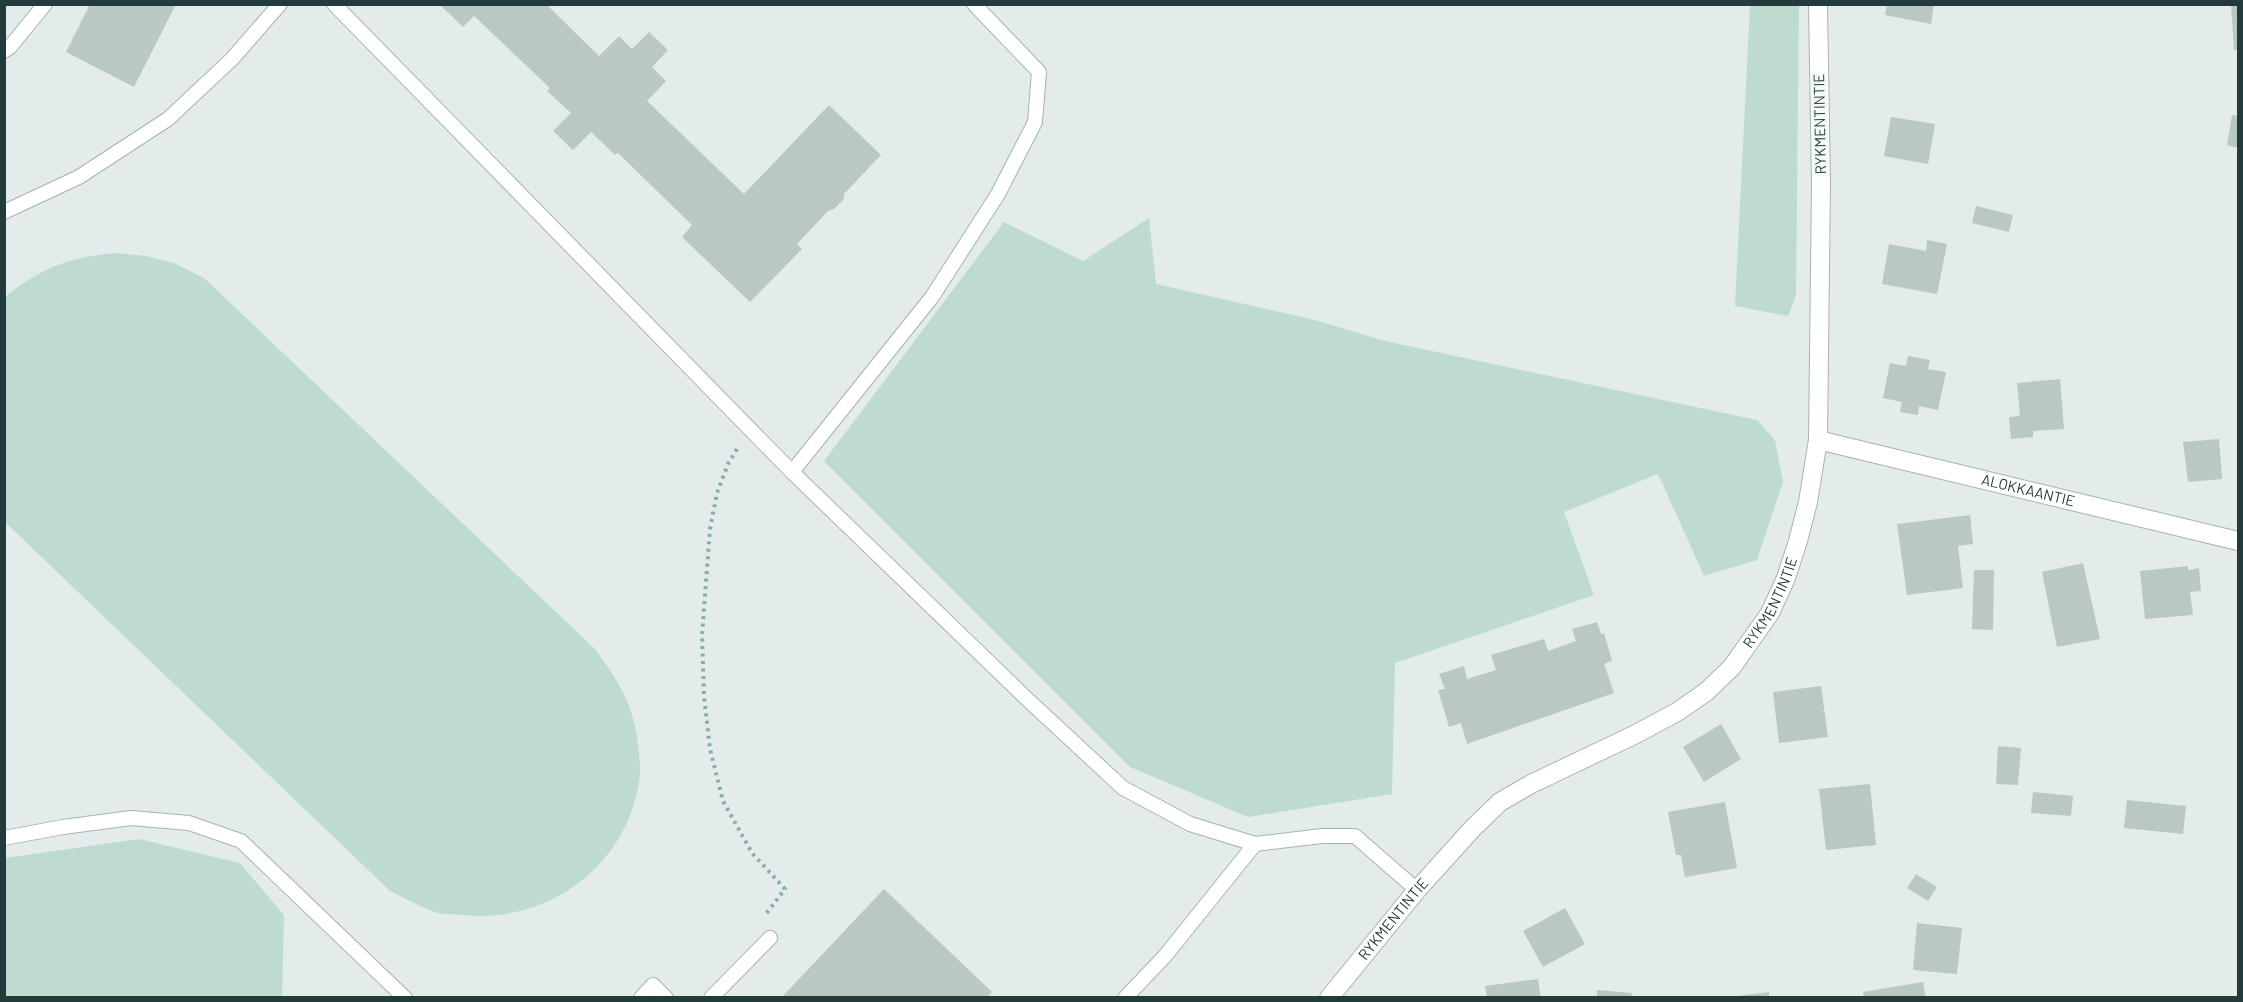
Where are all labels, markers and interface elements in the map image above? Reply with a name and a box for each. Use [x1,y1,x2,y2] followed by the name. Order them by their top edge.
[1809,74,1829,175] street label: RYKMENTINTIE
[1980,470,2077,509] street label: ALOKKAANTIE
[1738,554,1800,651] street label: RYKMENTINTIE
[1354,874,1432,963] street label: RYKMENTINTIE

